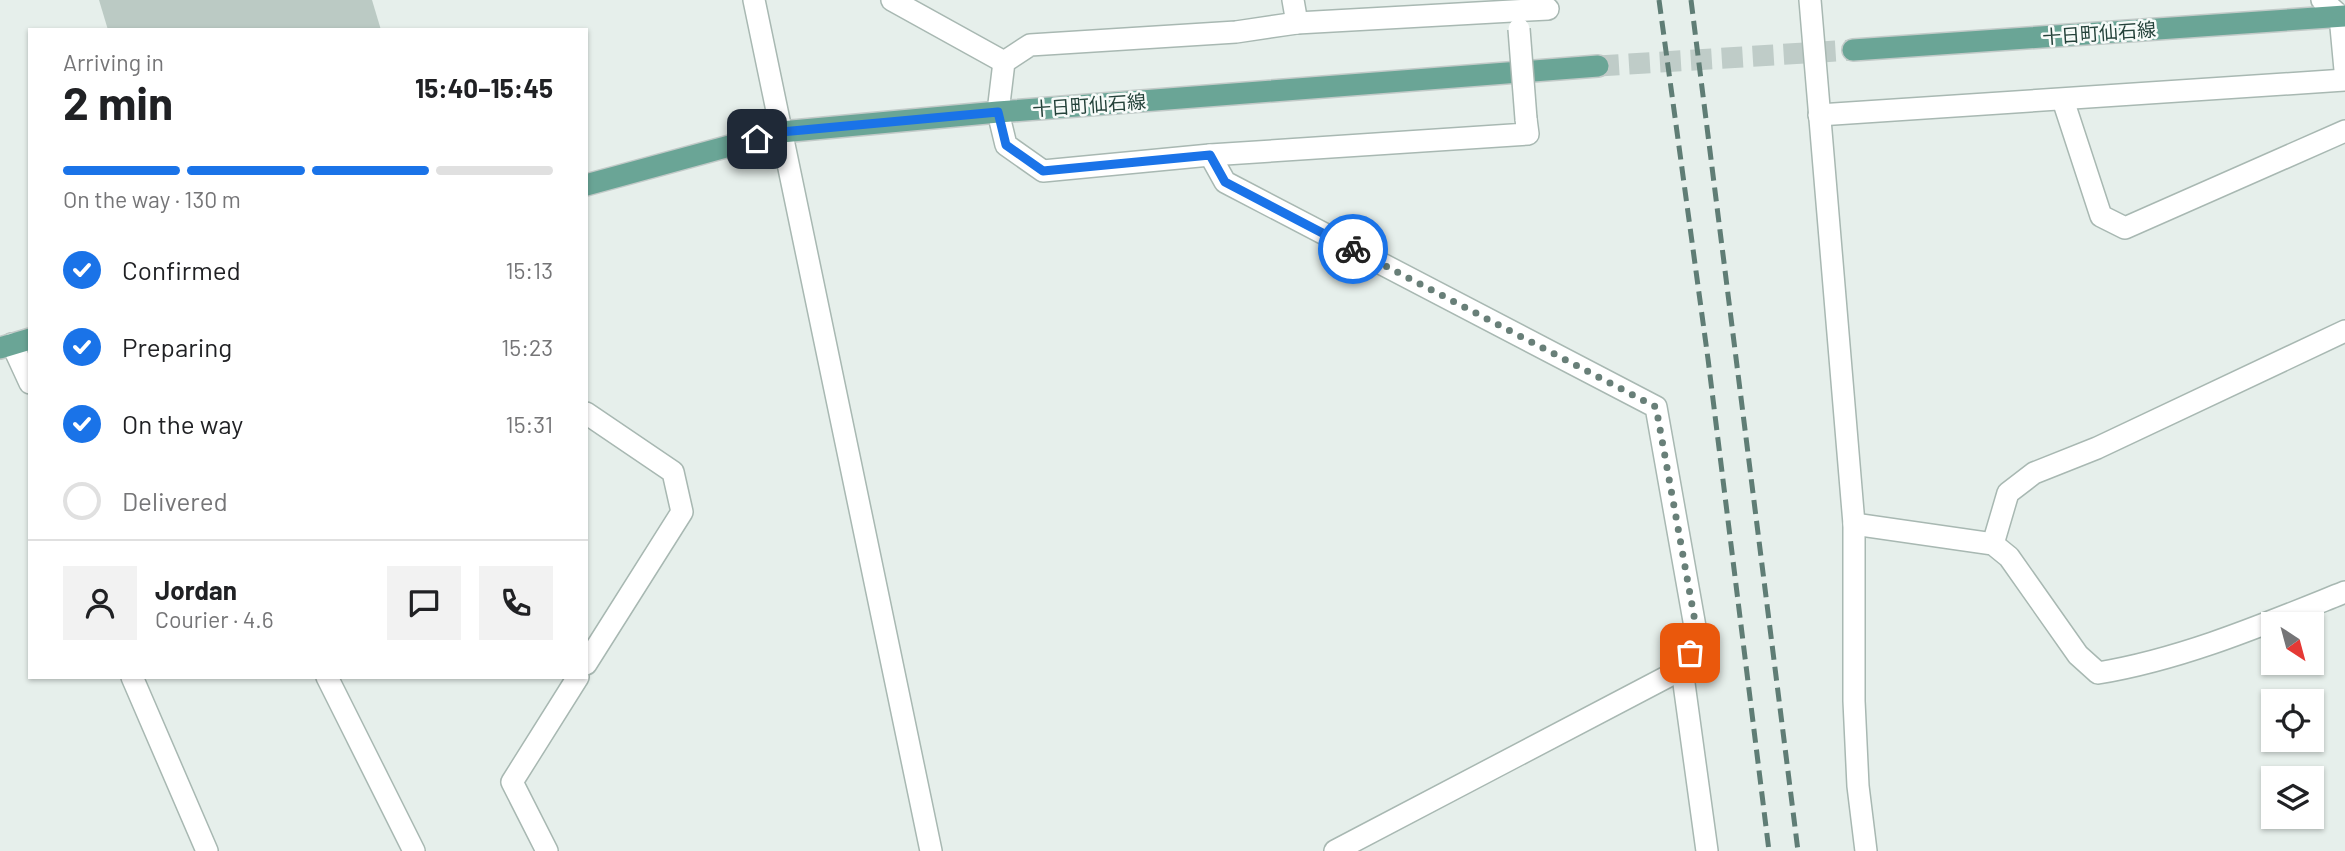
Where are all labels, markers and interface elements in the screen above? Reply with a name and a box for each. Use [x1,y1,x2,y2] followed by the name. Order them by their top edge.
[2041,17,2157,48] street label: 十日町仙石線
[63,48,164,76] text: Arriving in
[415,72,553,103] text: 15:40–15:45
[63,74,173,129] text: 2 min
[1031,89,1147,120] street label: 十日町仙石線
[727,109,787,169] pin
[738,120,776,158] icon: home
[63,185,241,213] text: On the way · 130 m
[1318,214,1388,284] courier
[1334,230,1372,268] icon: bike
[63,251,101,289] icon: check
[122,254,241,285] text: Confirmed
[505,256,553,284] text: 15:13
[63,328,101,366] icon: check
[122,331,232,362] text: Preparing
[501,333,553,361] text: 15:23
[63,405,101,443] icon: check
[122,408,243,439] text: On the way
[506,410,553,438] text: 15:31
[122,485,228,516] text: Delivered
[63,566,137,640] button: person
[387,566,461,640] button: chat
[479,566,553,640] button: phone
[155,574,237,605] text: Jordan
[155,605,274,633] text: Courier · 4.6
[2261,612,2324,676] north arrow
[2261,612,2324,829] map controls
[1660,623,1720,683] pin
[1671,634,1709,672] icon: bag
[2261,689,2324,752] button: locate
[2261,766,2324,829] button: layers

